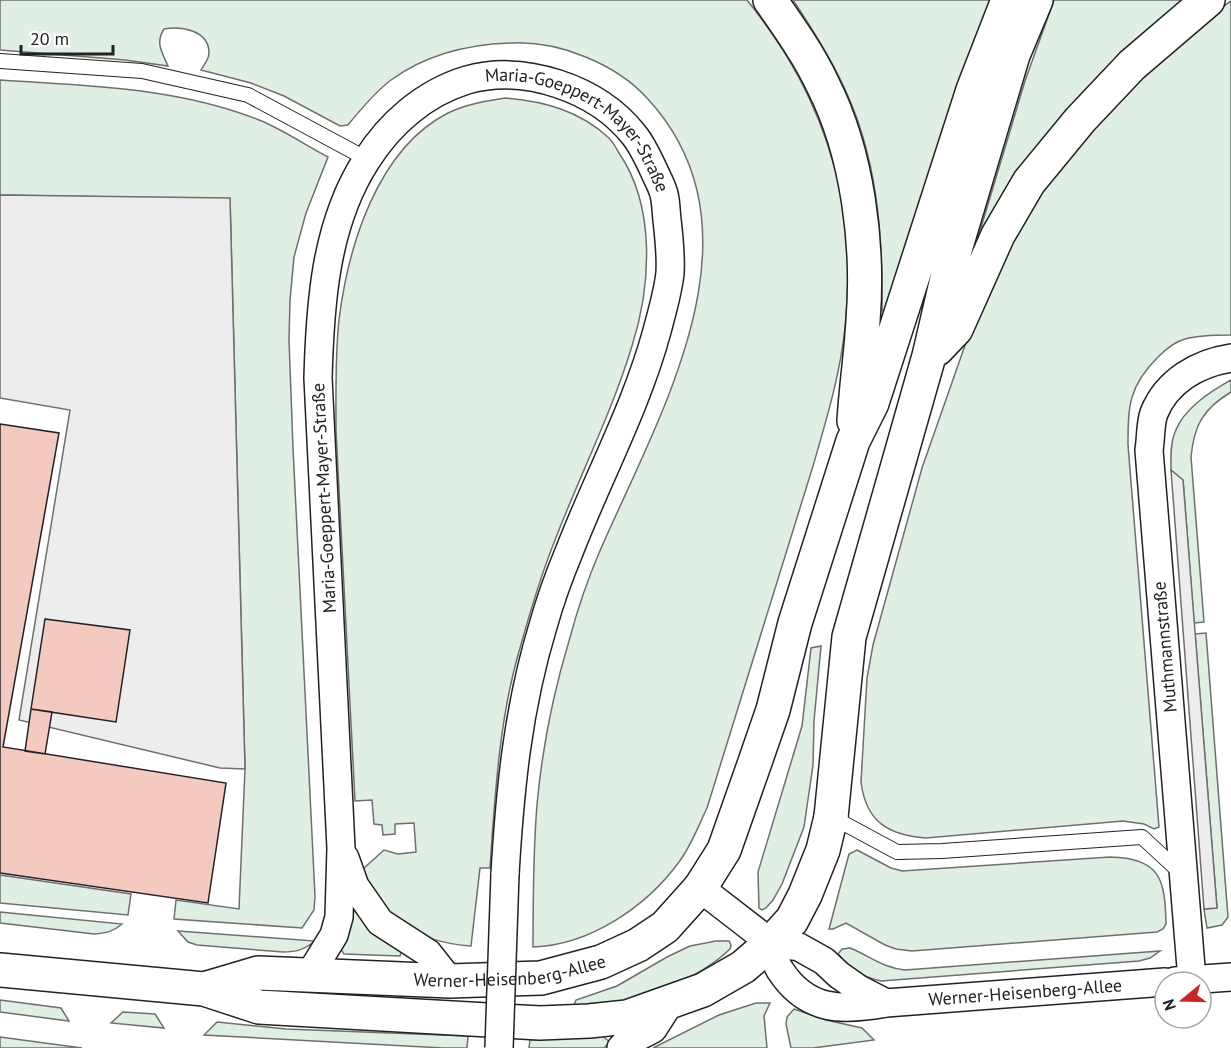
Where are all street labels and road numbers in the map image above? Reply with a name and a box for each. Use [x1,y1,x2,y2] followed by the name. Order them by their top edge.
[484,63,674,195] street label: Maria-Goeppert-Mayer-Straße
[306,382,341,614] street label: Maria-Goeppert-Mayer-Straße
[1147,580,1182,714] street label: Muthmannstraße
[413,949,608,992] street label: Werner-Heisenberg-Allee
[928,973,1123,1011] street label: Werner-Heisenberg-Allee

